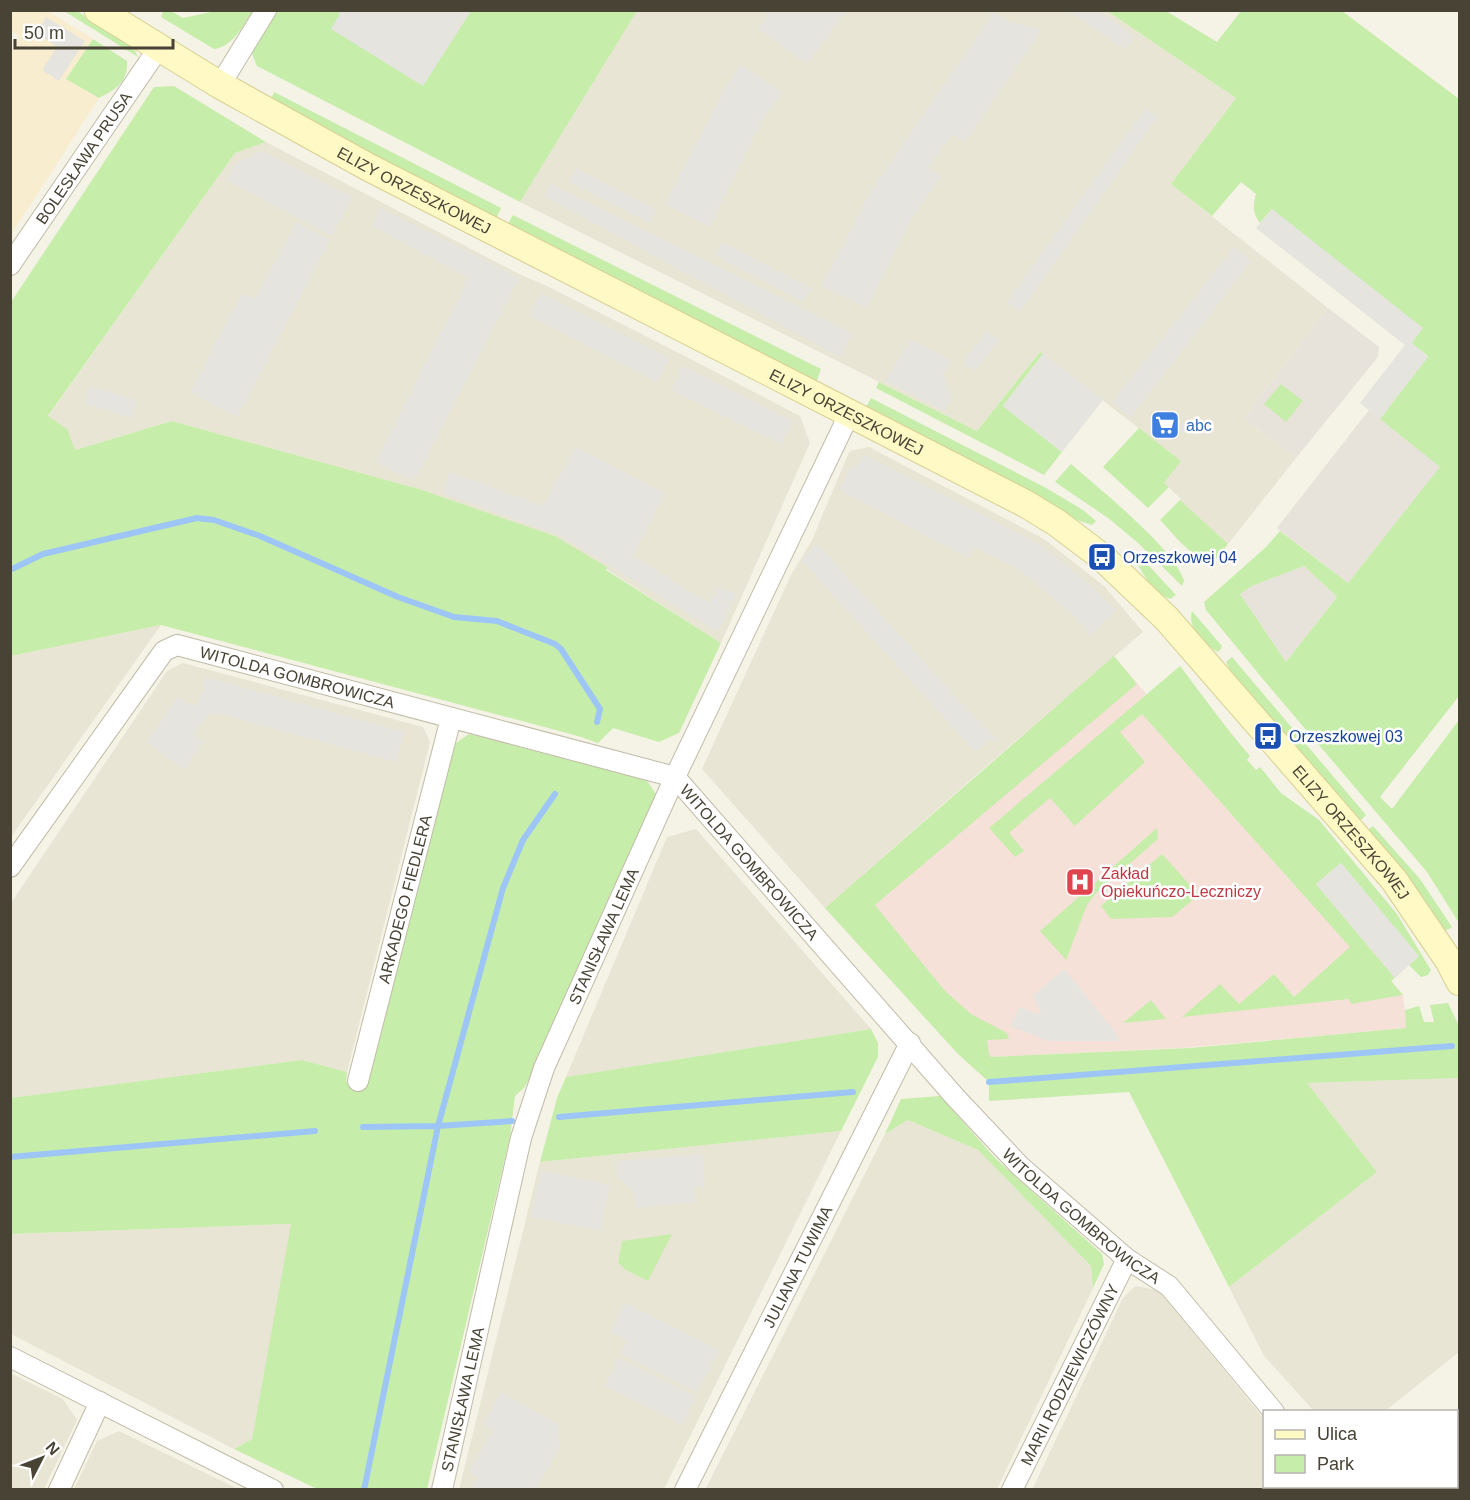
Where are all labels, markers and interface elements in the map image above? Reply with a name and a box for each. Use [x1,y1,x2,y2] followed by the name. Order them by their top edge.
[15,12,172,50] scale bar
[24,23,64,43] text: 50 m
[32,88,135,227] street label: BOLESŁAWA PRUSA
[334,143,494,237] street label: ELIZY ORZESZKOWEJ
[767,365,926,458] street label: ELIZY ORZESZKOWEJ
[1149,409,1181,441] supermarket icon: abc
[1186,417,1212,434] place label: abc
[1086,541,1118,573] bus stop icon: Orzeszkowej 04
[1123,549,1237,566] place label: Orzeszkowej 04
[198,643,397,711] street label: WITOLDA GOMBROWICZA
[1252,720,1284,752] bus stop icon: Orzeszkowej 03
[1289,728,1403,745] place label: Orzeszkowej 03
[1290,762,1413,902] street label: ELIZY ORZESZKOWEJ
[677,781,822,944] street label: WITOLDA GOMBROWICZA
[375,812,434,985] street label: ARKADEGO FIEDLERA
[565,865,642,1007] street label: STANISŁAWA LEMA
[1101,865,1261,900] place label: Zakład Opiekuńczo-Leczniczy
[1064,866,1096,898] hospital icon: Zakład Opiekuńczo-Leczniczy
[999,1145,1164,1287] street label: WITOLDA GOMBROWICZA
[760,1203,835,1330] street label: JULIANA TUWIMA
[1017,1281,1122,1468] street label: MARII RODZIEWICZÓWNY
[438,1325,487,1473] street label: STANISŁAWA LEMA
[1263,1410,1458,1488] legend
[1317,1424,1358,1444] text: Ulica
[12,1428,72,1488] north arrow
[43,1438,63,1458] text: N
[1317,1454,1355,1474] text: Park

